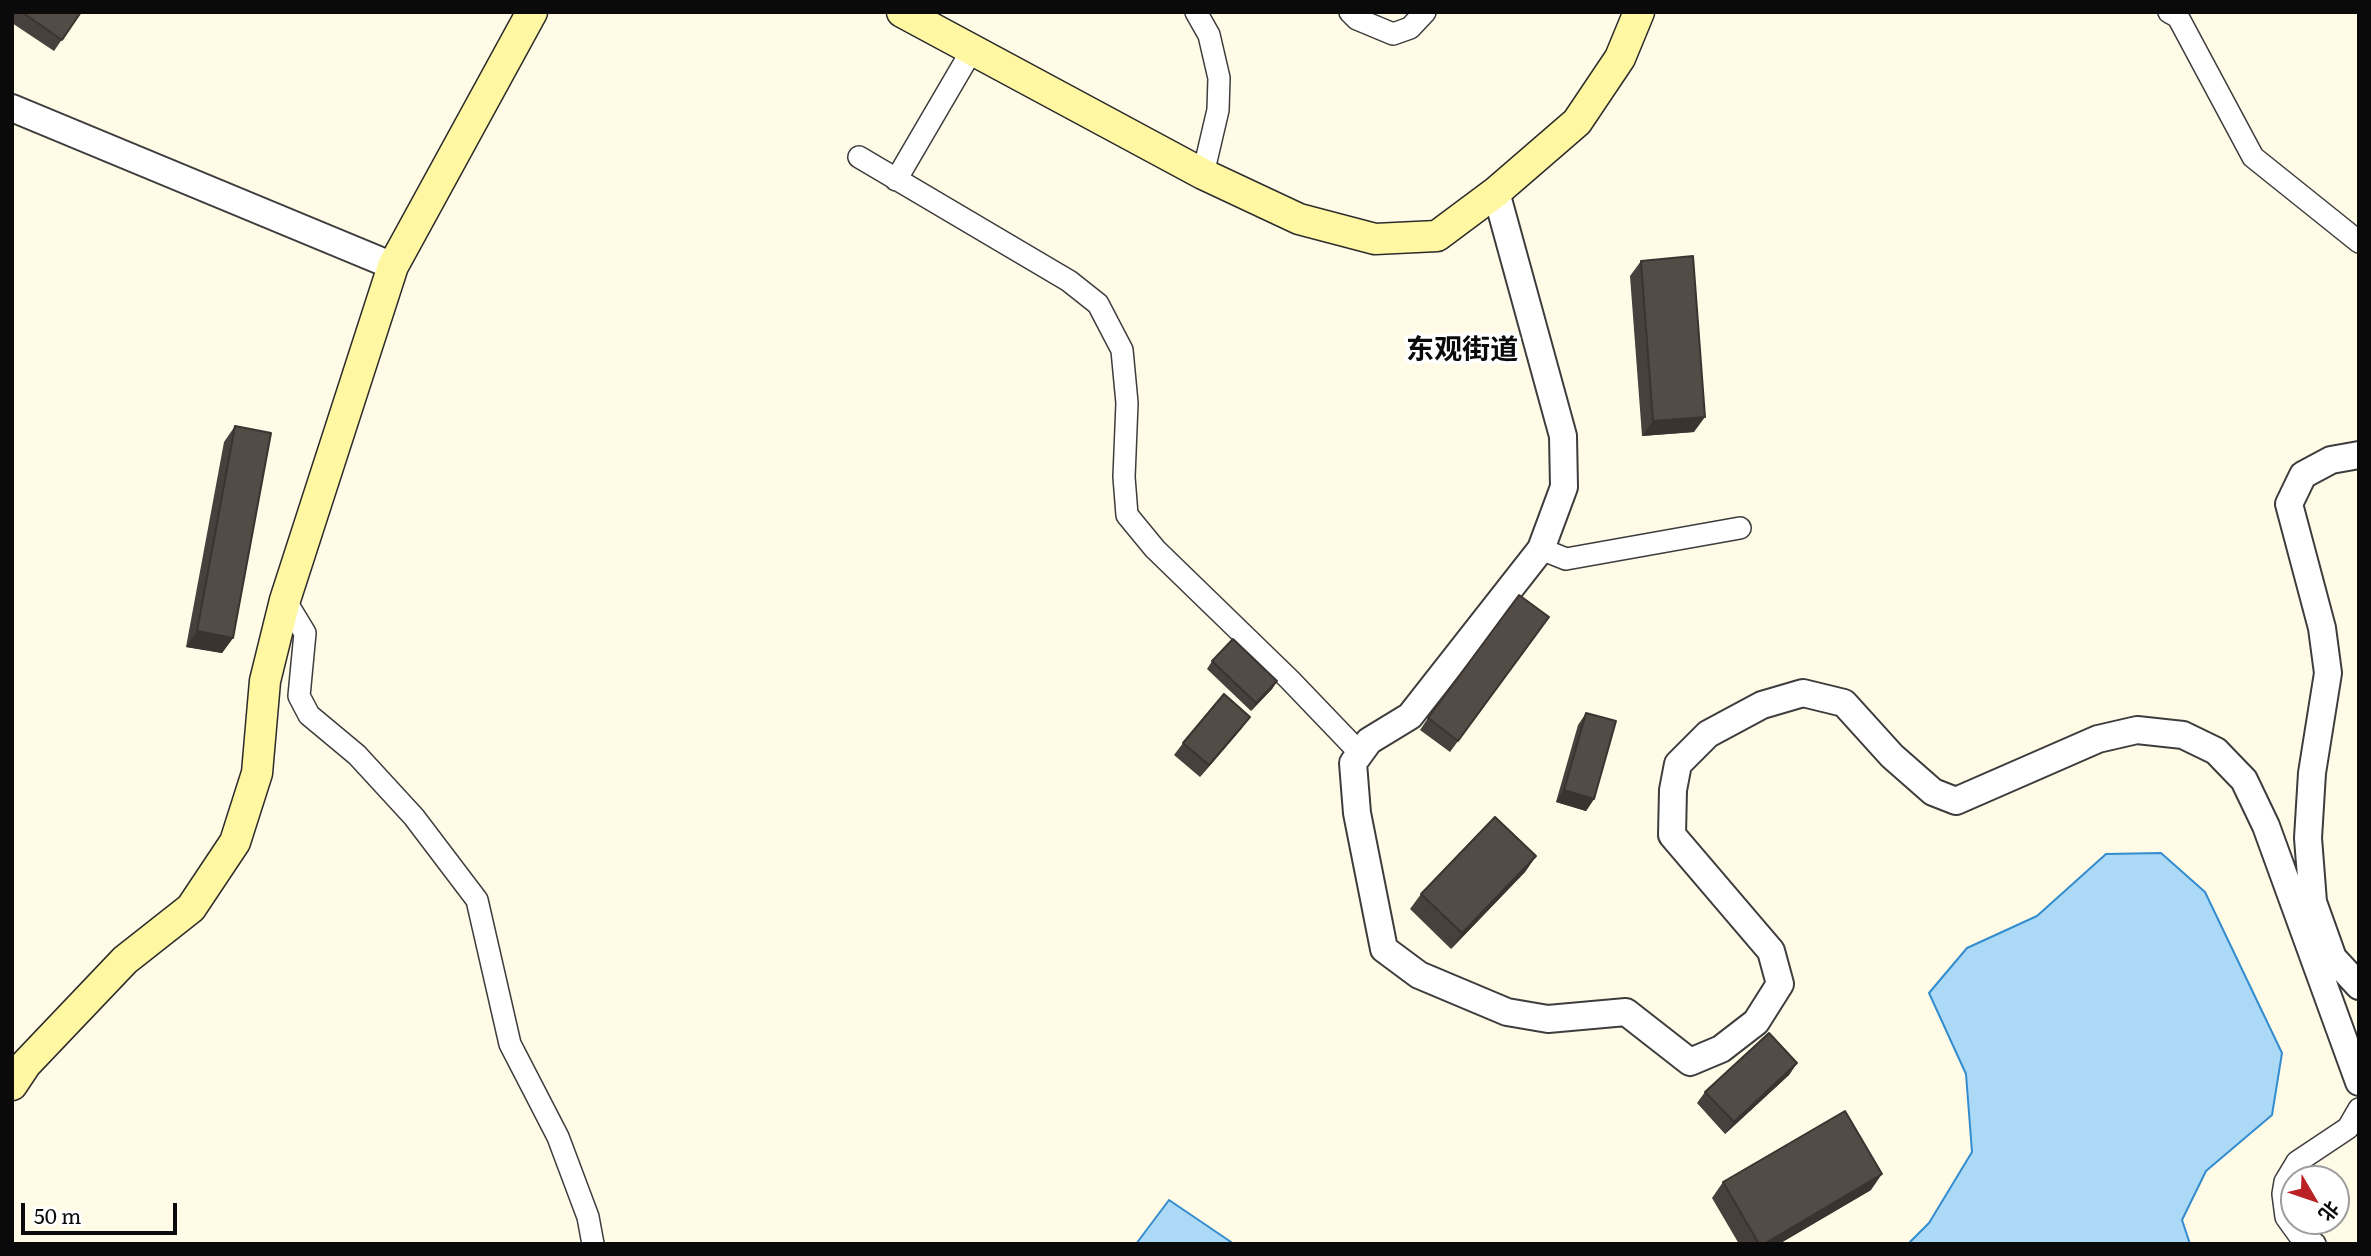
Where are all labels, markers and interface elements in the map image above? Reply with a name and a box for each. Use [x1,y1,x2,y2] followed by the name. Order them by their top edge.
[1406,334,1518,368] district label: 东观街道
[2280,1165,2350,1235] north arrow
[24,1190,180,1234] scale bar
[2313,1196,2347,1228] text: 北
[34,1199,81,1230] text: 50 m

